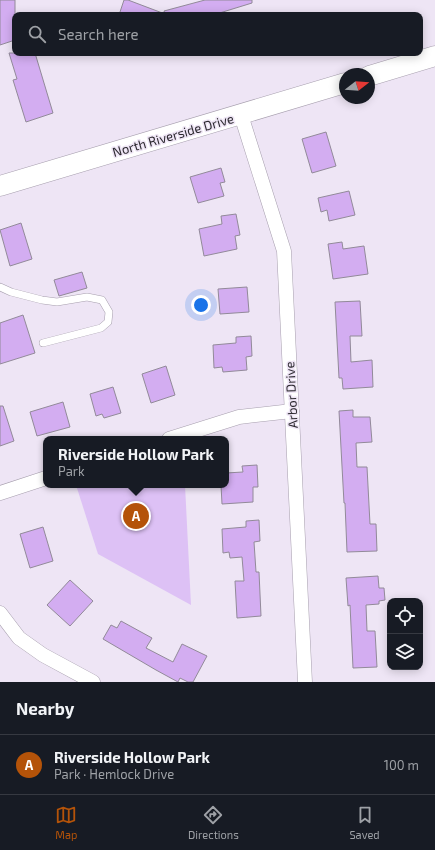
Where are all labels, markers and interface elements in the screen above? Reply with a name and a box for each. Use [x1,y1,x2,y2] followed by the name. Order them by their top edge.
[12,12,423,56] search box
[26,23,48,45] icon: search
[58,25,139,43] text: Search here
[339,68,375,104] north arrow
[110,110,236,160] street label: North Riverside Drive
[191,295,211,315] your location
[281,361,301,429] street label: Arbor Drive
[43,436,229,488] popup
[58,445,214,463] text: Riverside Hollow Park
[58,463,85,479] text: Park
[123,501,149,531] pin: A
[387,598,423,670] map controls
[387,598,423,634] button: locate
[387,634,423,670] button: layers
[16,698,74,718] text: Nearby
[54,748,210,766] text: Riverside Hollow Park
[25,757,33,773] text: A
[384,757,419,773] text: 100 m
[54,766,174,782] text: Park · Hemlock Drive
[55,804,77,841] tab: Map
[188,804,239,841] tab: Directions
[349,804,380,841] tab: Saved

